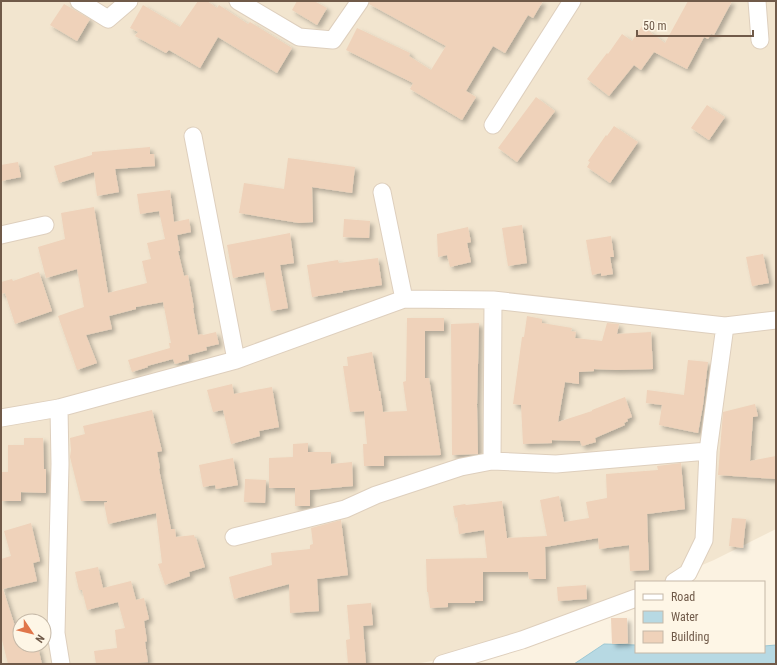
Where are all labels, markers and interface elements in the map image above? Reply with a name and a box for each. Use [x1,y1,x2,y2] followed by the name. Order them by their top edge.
[637,12,753,38] scale bar
[643,19,667,33] text: 50 m
[635,581,765,653] legend
[671,590,695,604] text: Road
[671,610,699,624] text: Water
[12,613,52,653] north arrow
[671,630,709,644] text: Building
[32,632,47,645] text: N

